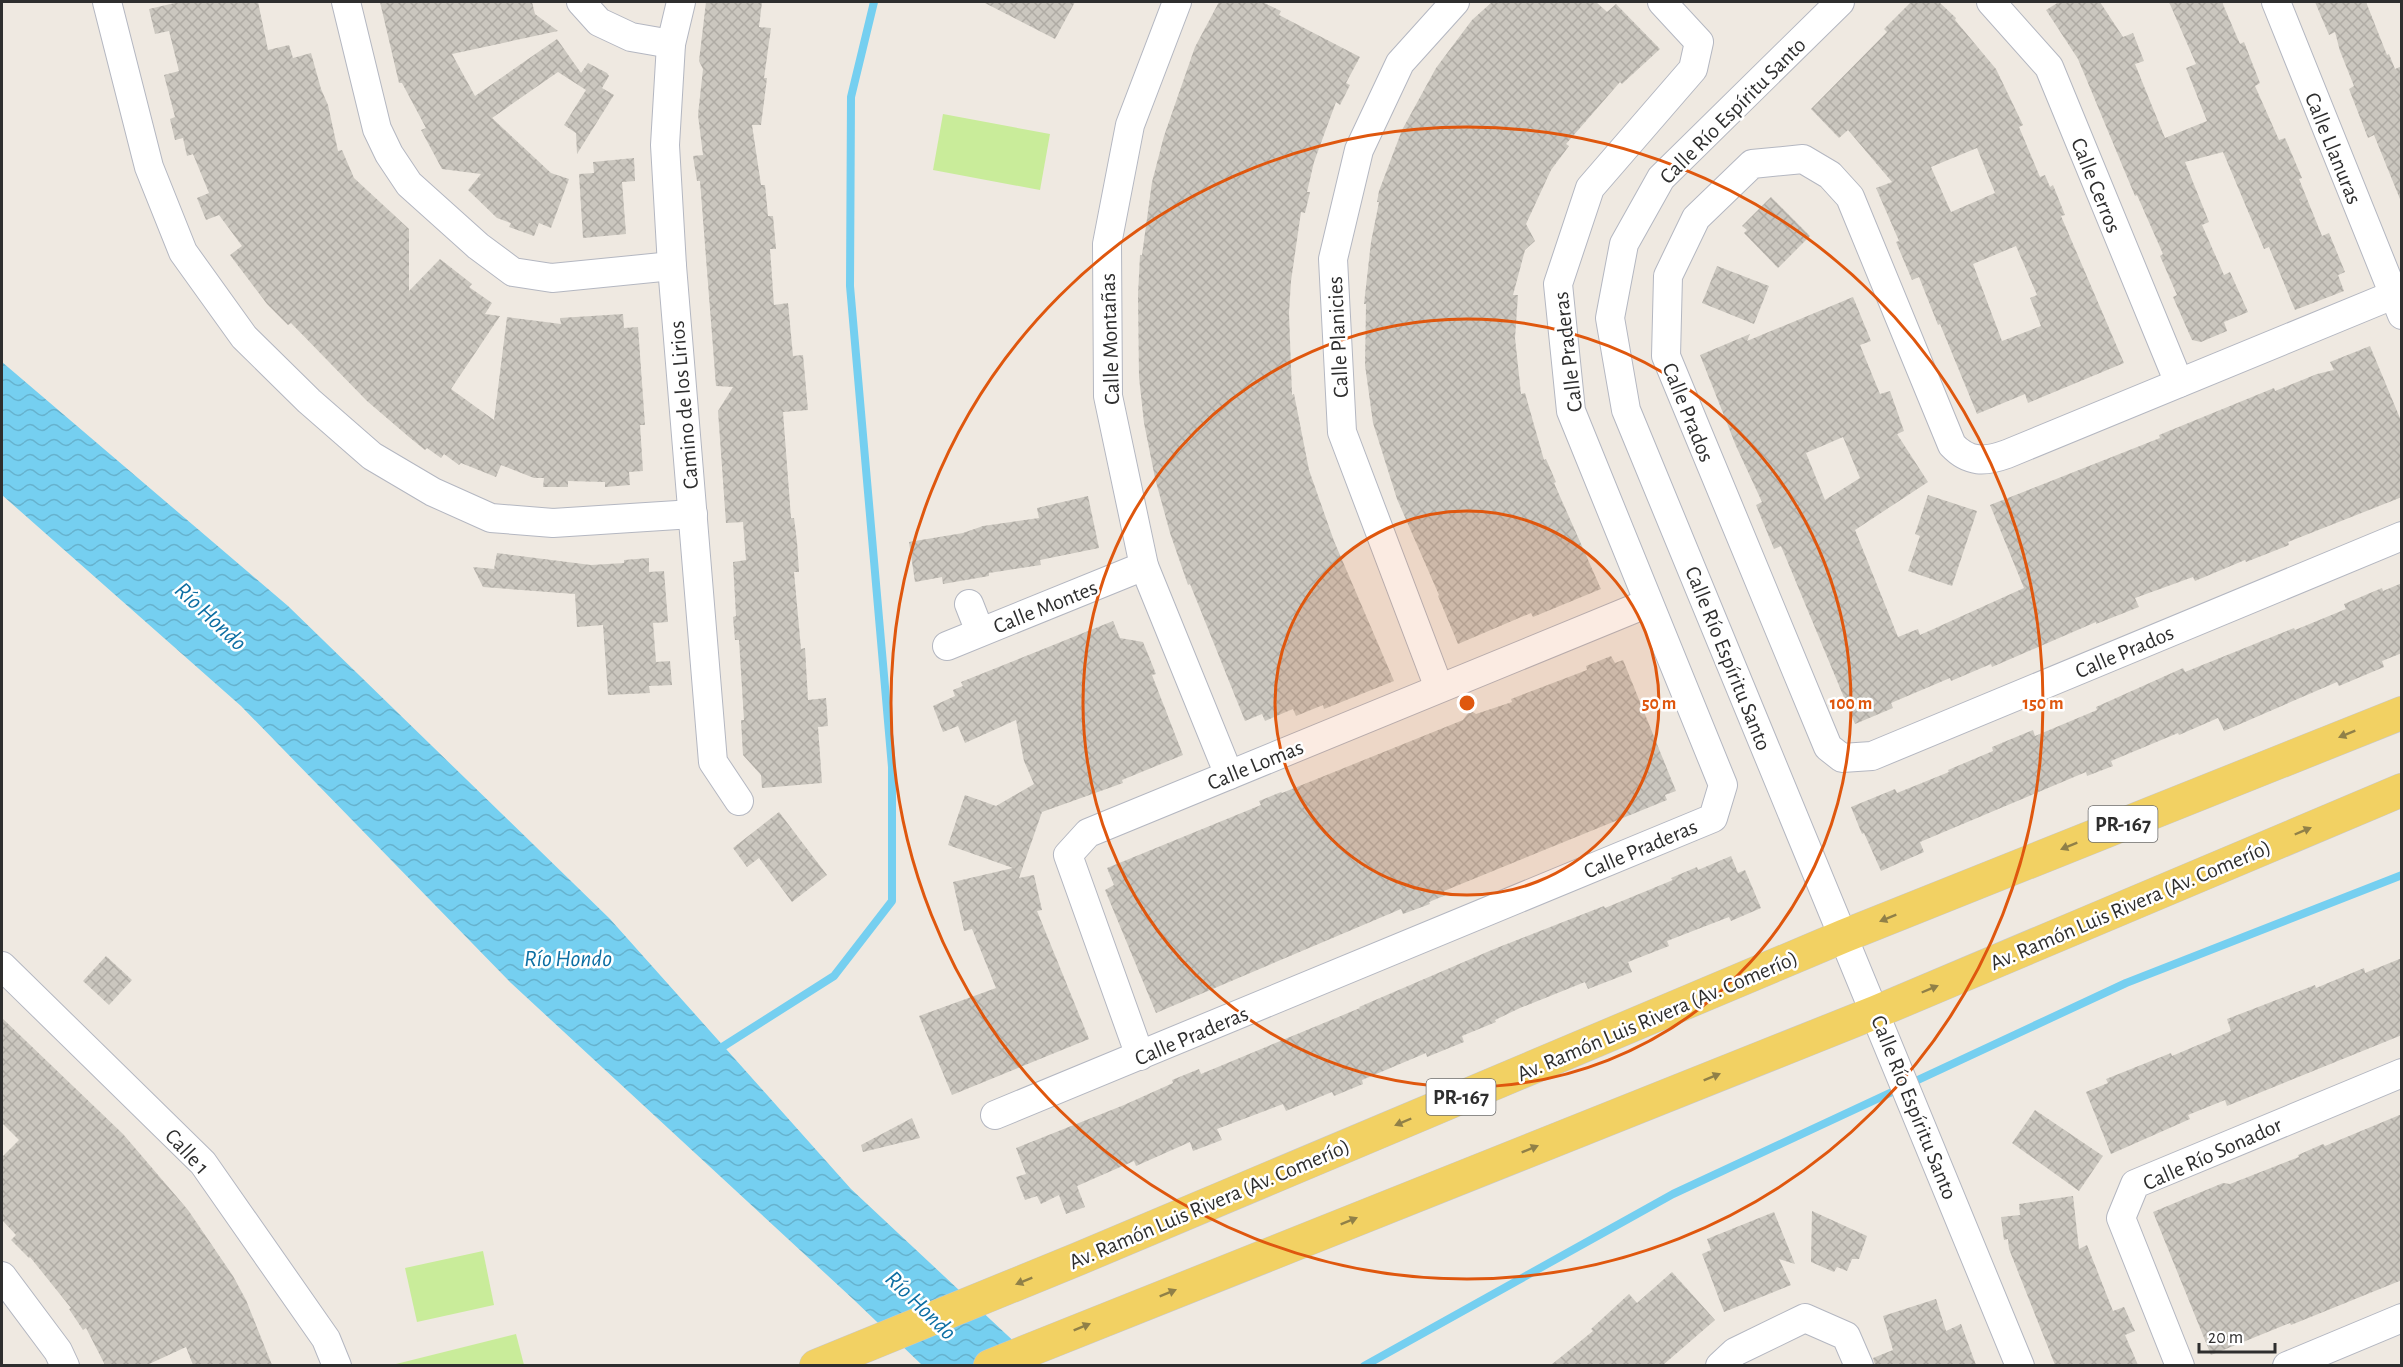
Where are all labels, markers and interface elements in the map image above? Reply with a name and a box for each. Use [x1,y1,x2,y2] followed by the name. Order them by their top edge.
[1655,33,1810,188] street label: Calle Río Espíritu Santo
[2301,89,2365,207] street label: Calle Llanuras
[2067,135,2125,236] street label: Calle Cerros
[1097,273,1123,405] street label: Calle Montañas
[1324,276,1352,398] street label: Calle Planicies
[1550,290,1586,413] street label: Calle Praderas
[666,320,702,490] street label: Camino de los Lirios
[1658,360,1718,465] street label: Calle Prados
[1681,563,1775,754] street label: Calle Río Espíritu Santo
[990,576,1101,638] street label: Calle Montes
[170,578,251,656] water label: Río Hondo
[2072,621,2177,683] street label: Calle Prados
[1457,693,1477,713] centre of rings
[1642,695,1676,713] text: 50 m
[1830,695,1872,713] text: 100 m
[2023,695,2063,713] text: 150 m
[2338,730,2356,739] one-way arrow
[1204,736,1307,794] street label: Calle Lomas
[2088,806,2158,842] road number: PR-167
[1580,815,1700,883] street label: Calle Praderas
[2294,826,2312,835] one-way arrow
[1987,836,2274,974] street label: Av. Ramón Luis Rivera (Av. Comerío)
[2059,841,2077,851] one-way arrow
[1878,913,1896,923] one-way arrow
[524,947,612,971] water label: Río Hondo
[1514,947,1801,1085] street label: Av. Ramón Luis Rivera (Av. Comerío)
[1921,984,1939,993] one-way arrow
[1131,1002,1251,1070] street label: Calle Praderas
[1867,1012,1961,1203] street label: Calle Río Espíritu Santo
[1703,1072,1721,1082] one-way arrow
[1426,1079,1496,1115] road number: PR-167
[2140,1113,2285,1194] street label: Calle Río Sonador
[1393,1117,1411,1127] one-way arrow
[161,1125,214,1179] street label: Calle 1
[1066,1135,1353,1273] street label: Av. Ramón Luis Rivera (Av. Comerío)
[1522,1144,1540,1154] one-way arrow
[1341,1216,1359,1226] one-way arrow
[880,1267,960,1345] water label: Río Hondo
[1014,1276,1032,1286] one-way arrow
[1159,1288,1177,1297] one-way arrow
[2199,1316,2276,1354] scale bar
[1074,1322,1092,1332] one-way arrow
[2208,1329,2243,1347] text: 20 m

